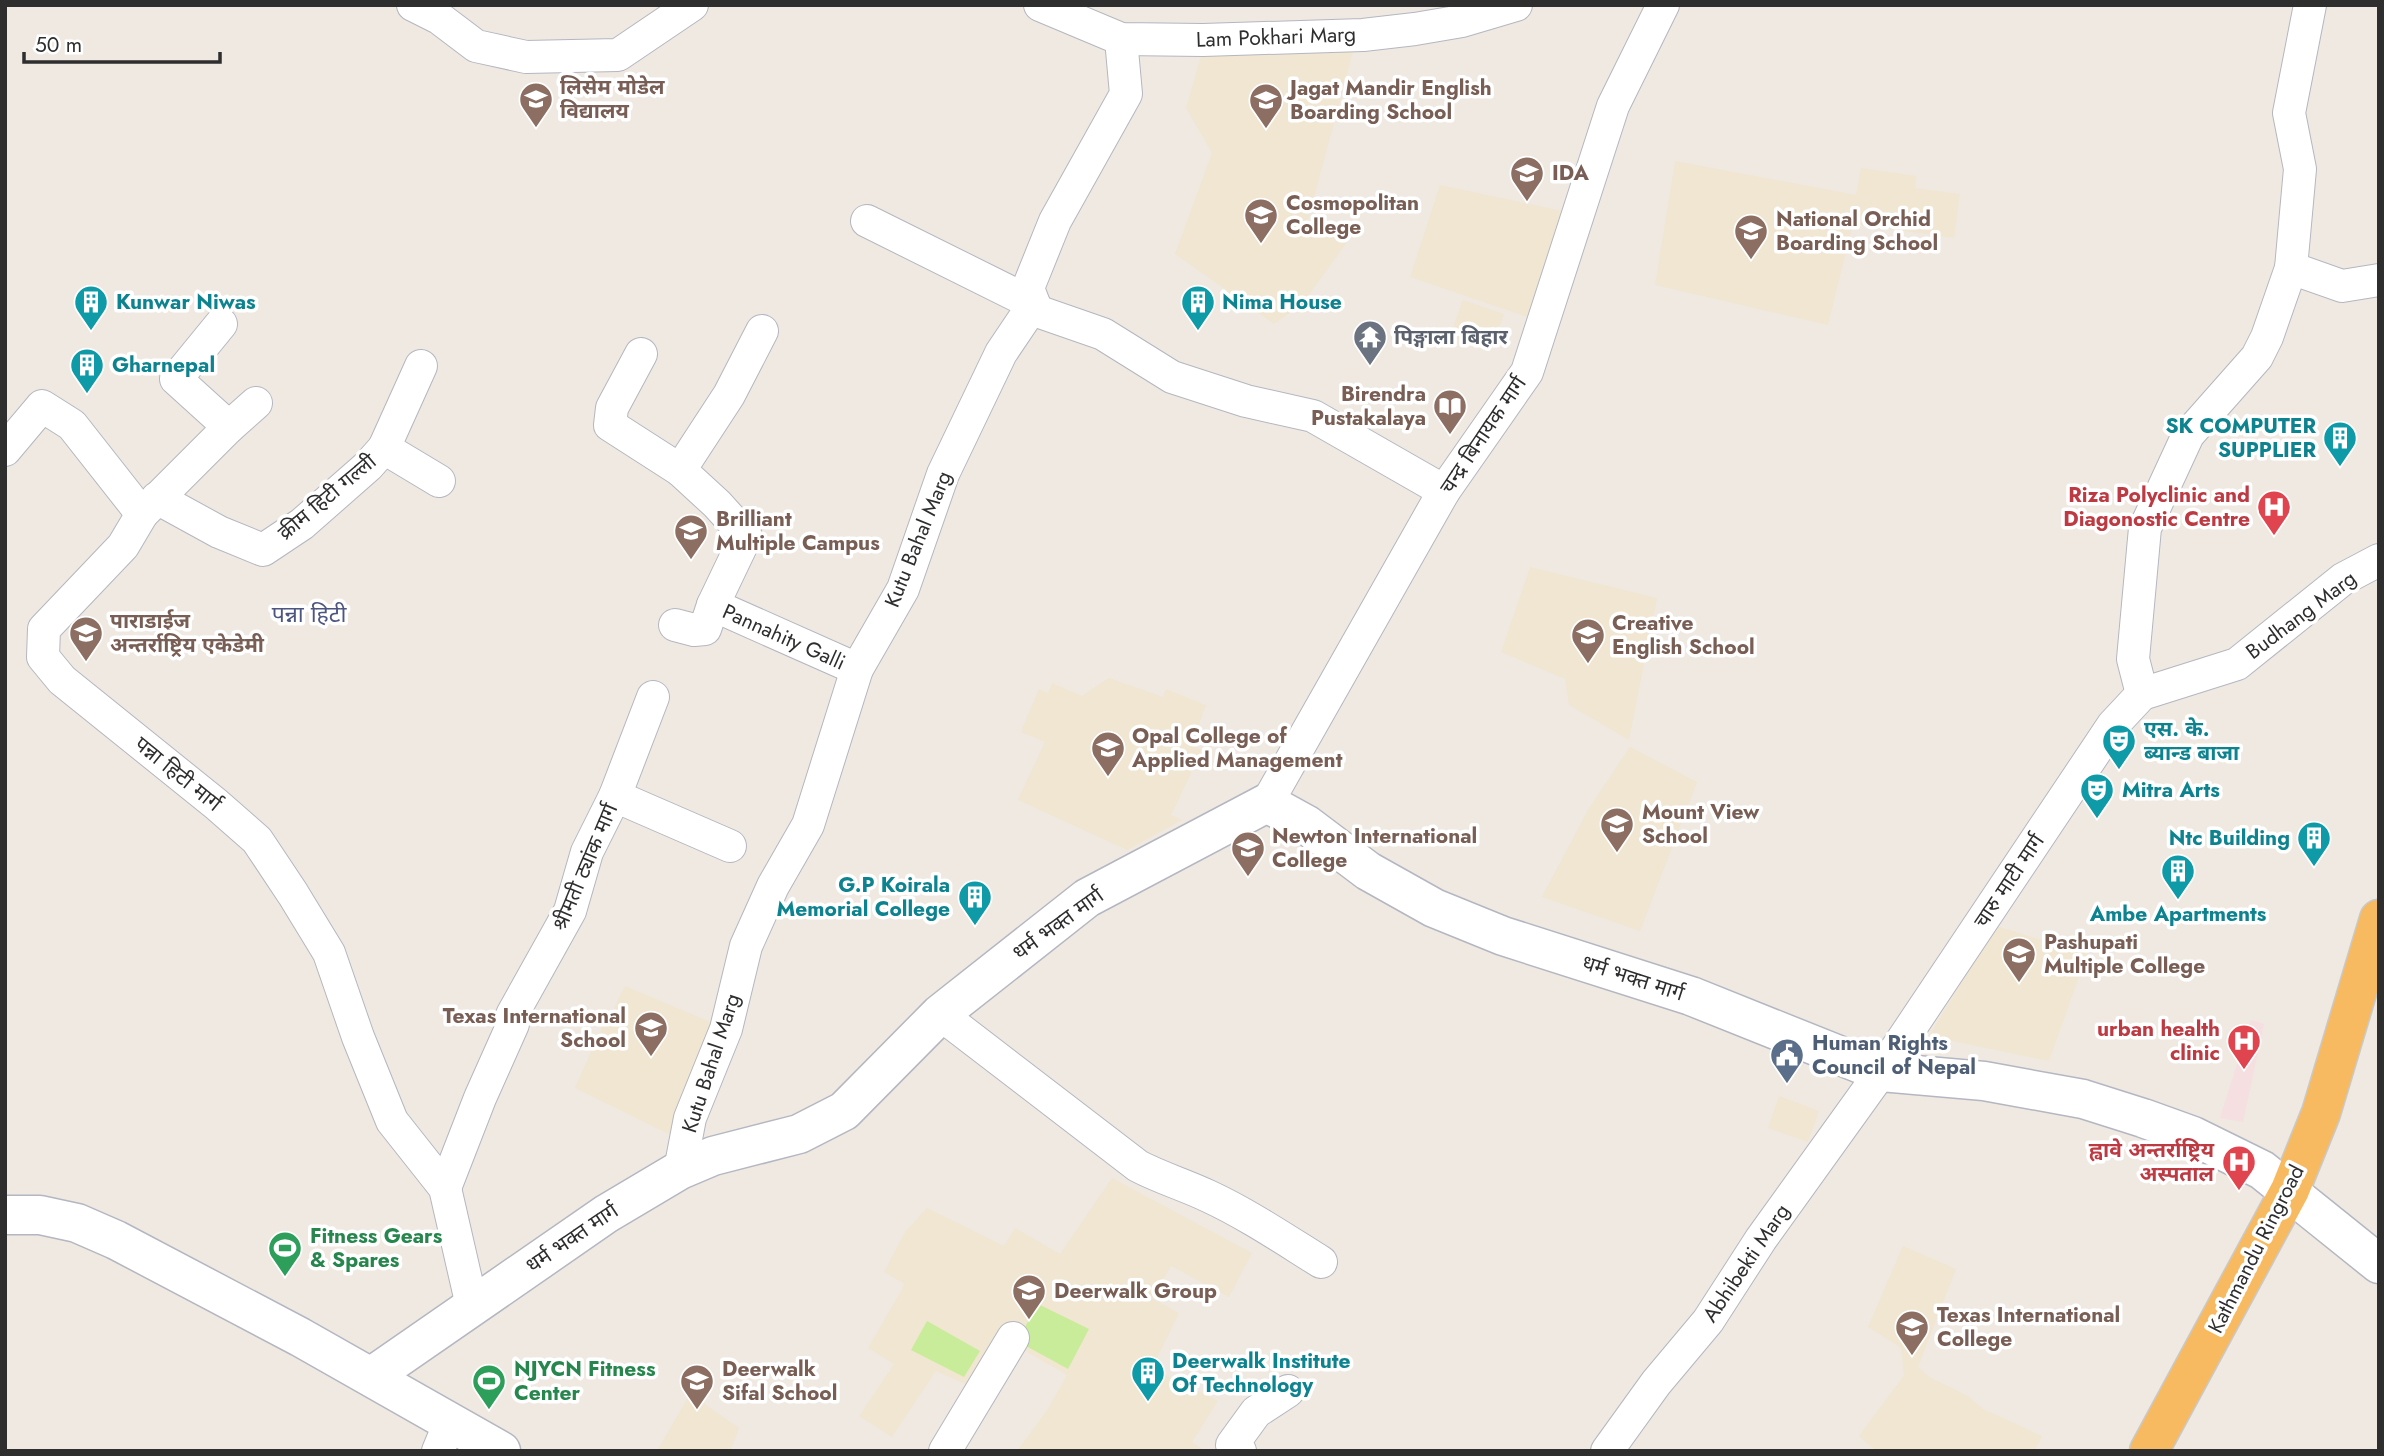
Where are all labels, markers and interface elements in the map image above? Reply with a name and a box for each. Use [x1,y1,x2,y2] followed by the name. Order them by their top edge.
[1196,19,1356,55] street label: Lam Pokhari Marg
[24,21,220,65] scale bar
[35,30,82,60] text: 50 m
[560,72,665,126] place label: लिसेम मोडेल विद्यालय
[1286,73,1492,127] place label: Jagat Mandir English Boarding School
[517,80,555,129] school or university icon: लिसेम मोडेल विद्यालय
[1247,81,1285,130] school or university icon: Jagat Mandir English Boarding School
[1508,154,1546,203] school or university icon: IDA
[1552,158,1589,188] place label: IDA
[1286,188,1419,242] place label: Cosmopolitan College
[1242,196,1280,245] school or university icon: Cosmopolitan College
[1776,204,1938,258] place label: National Orchid Boarding School
[1732,212,1770,261] school or university icon: National Orchid Boarding School
[72,283,110,332] building icon: Kunwar Niwas
[1179,283,1217,332] building icon: Nima House
[116,287,256,317] place label: Kunwar Niwas
[1222,287,1342,317] place label: Nima House
[1351,318,1389,367] temple icon: पिङ्गाला बिहार
[1394,322,1509,352] place label: पिङ्गाला बिहार
[68,346,106,395] building icon: Gharnepal
[112,350,215,380] place label: Gharnepal
[1432,369,1534,500] street label: चन्द्र बिनायक मार्ग
[1311,379,1426,433] place label: Birendra Pustakalaya
[1431,387,1469,436] library icon: Birendra Pustakalaya
[2165,411,2316,465] place label: SK COMPUTER SUPPLIER
[2321,419,2359,468] building icon: SK COMPUTER SUPPLIER
[271,446,383,547] street label: क्रीम हिटी गल्ली
[877,466,959,612] street label: Kutu Bahal Marg
[2063,480,2250,534] place label: Riza Polyclinic and Diagonostic Centre
[2255,488,2293,537] hospital icon: Riza Polyclinic and Diagonostic Centre
[716,504,880,558] place label: Brilliant Multiple Campus
[672,512,710,561] school or university icon: Brilliant Multiple Campus
[2240,564,2362,666] street label: Budhang Marg
[272,597,347,631] district label: पन्ना हिटी
[718,597,850,677] street label: Pannahity Galli
[110,606,265,660] place label: पाराडाईज अन्तर्राष्ट्रिय एकेडेमी
[1612,608,1755,662] place label: Creative English School
[67,614,105,663] school or university icon: पाराडाईज अन्तर्राष्ट्रिय एकेडेमी
[1569,616,1607,665] school or university icon: Creative English School
[2144,714,2240,768] place label: एस. के. ब्यान्ड बाजा
[1131,721,1343,775] place label: Opal College of Applied Management
[2100,722,2138,771] theatre icon: एस. के. ब्यान्ड बाजा
[1089,729,1127,778] school or university icon: Opal College of Applied Management
[128,730,229,819] street label: पन्ना हिटी मार्ग
[2078,771,2116,820] theatre icon: Mitra Arts
[2122,775,2220,805] place label: Mitra Arts
[1642,797,1760,851] place label: Mount View School
[545,798,626,935] street label: श्रीमती ट्यांक मार्ग
[1598,805,1636,854] school or university icon: Mount View School
[2295,819,2333,868] building icon: Ntc Building
[1272,821,1477,875] place label: Newton International College
[2169,823,2290,853] place label: Ntc Building
[1966,827,2052,934] street label: चारु माटी मार्ग
[1229,829,1267,878] school or university icon: Newton International College
[2159,852,2197,901] building icon: Ambe Apartments
[777,870,950,924] place label: G.P Koirala Memorial College
[956,878,994,927] building icon: G.P Koirala Memorial College
[1006,880,1111,967] street label: धर्म भक्त मार्ग
[2089,899,2267,929] place label: Ambe Apartments
[2044,927,2205,981] place label: Pashupati Multiple College
[2000,935,2038,984] school or university icon: Pashupati Multiple College
[1578,947,1689,1009] street label: धर्म भक्त मार्ग
[674,990,748,1136] street label: Kutu Bahal Marg
[443,1001,626,1055] place label: Texas International School
[632,1009,670,1058] school or university icon: Texas International School
[2097,1014,2220,1068] place label: urban health clinic
[2225,1022,2263,1071] hospital icon: urban health clinic
[1812,1028,1976,1082] place label: Human Rights Council of Nepal
[1768,1036,1806,1085] public building icon: Human Rights Council of Nepal
[2089,1135,2215,1189] place label: ह्वावे अन्तर्राष्ट्रिय अस्पताल
[2220,1143,2258,1192] hospital icon: ह्वावे अन्तर्राष्ट्रिय अस्पताल
[2201,1160,2311,1338] street label: Kathmandu Ringroad
[520,1195,625,1280] street label: धर्म भक्त मार्ग
[1695,1198,1797,1328] street label: Abhibekti Marg
[310,1221,443,1275] place label: Fitness Gears & Spares
[266,1229,304,1278] sports icon: Fitness Gears & Spares
[1010,1272,1048,1321] school or university icon: Deerwalk Group
[1054,1276,1217,1306] place label: Deerwalk Group
[1937,1300,2120,1354] place label: Texas International College
[1893,1308,1931,1357] school or university icon: Texas International College
[1172,1346,1350,1400] place label: Deerwalk Institute Of Technology
[514,1354,656,1408] place label: NJYCN Fitness Center
[722,1354,837,1408] place label: Deerwalk Sifal School
[1129,1354,1167,1403] building icon: Deerwalk Institute Of Technology
[470,1362,508,1411] sports icon: NJYCN Fitness Center
[678,1362,716,1411] school or university icon: Deerwalk Sifal School

